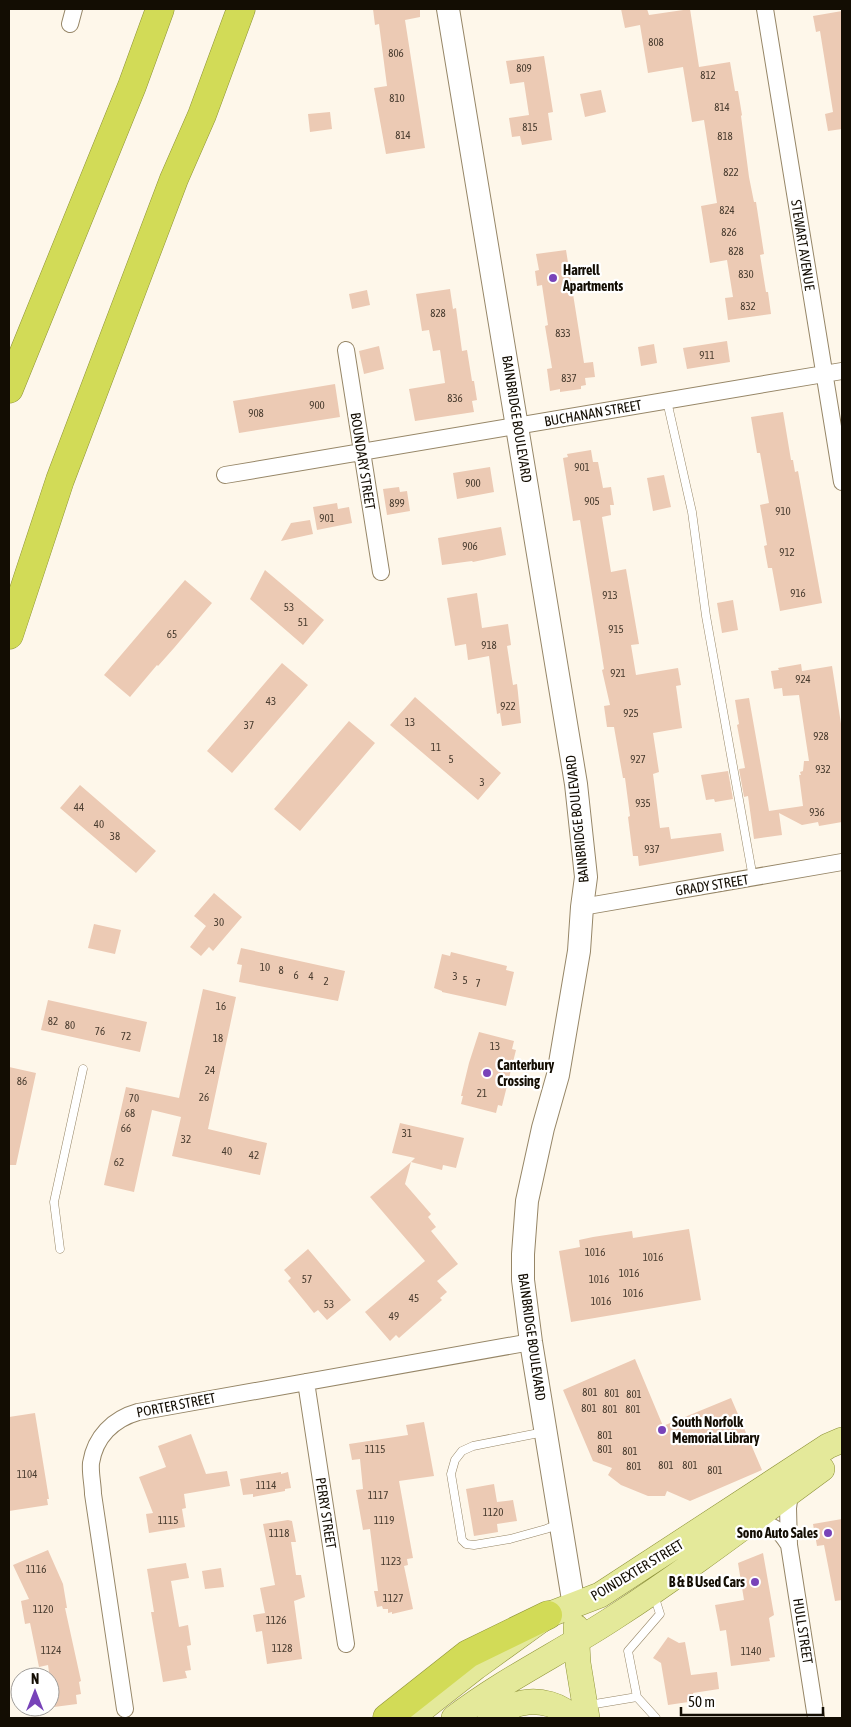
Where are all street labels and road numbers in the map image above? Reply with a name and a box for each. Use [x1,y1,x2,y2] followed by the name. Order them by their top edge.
[788,198,818,292] street label: STEWART AVENUE
[499,354,535,484] street label: BAINBRIDGE BOULEVARD
[543,397,643,429] street label: BUCHANAN STREET
[347,411,379,511] street label: BOUNDARY STREET
[562,754,592,884] street label: BAINBRIDGE BOULEVARD
[674,871,750,899] street label: GRADY STREET
[515,1272,549,1402] street label: BAINBRIDGE BOULEVARD
[135,1389,217,1421] street label: PORTER STREET
[312,1476,340,1550] street label: PERRY STREET
[588,1536,686,1604] street label: POINDEXTER STREET
[790,1597,816,1665] street label: HULL STREET

